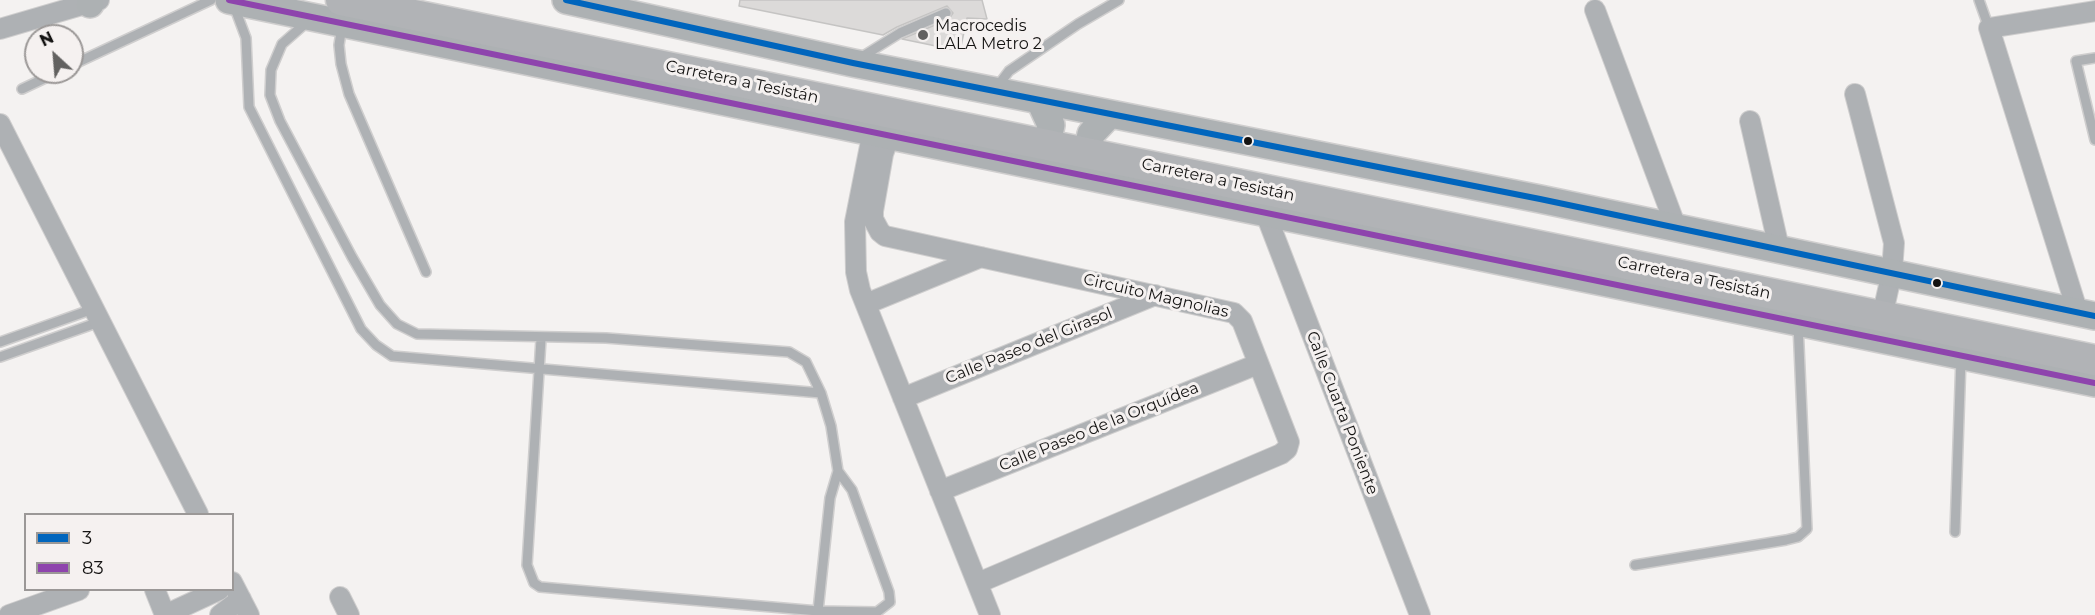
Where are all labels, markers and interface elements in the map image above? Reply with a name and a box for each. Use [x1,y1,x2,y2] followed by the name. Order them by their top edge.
[935,16,1042,54] place label: Macrocedis LALA Metro 2
[24,24,84,84] north arrow
[37,28,57,51] text: N
[916,28,930,42] marker: Macrocedis LALA Metro 2
[664,56,820,108] street label: Carretera a Tesistán
[1242,135,1254,147] unlabelled marker
[1140,154,1296,206] street label: Carretera a Tesistán
[1616,252,1772,304] street label: Carretera a Tesistán
[1081,270,1231,322] street label: Circuito Magnolias
[1931,277,1943,289] unlabelled marker
[943,304,1115,388] street label: Calle Paseo del Girasol
[1302,329,1382,497] street label: Calle Cuarta Poniente
[996,378,1202,476] street label: Calle Paseo de la Orquídea
[24,513,234,591] legend
[82,527,92,549] text: 3
[82,557,104,579] text: 83

